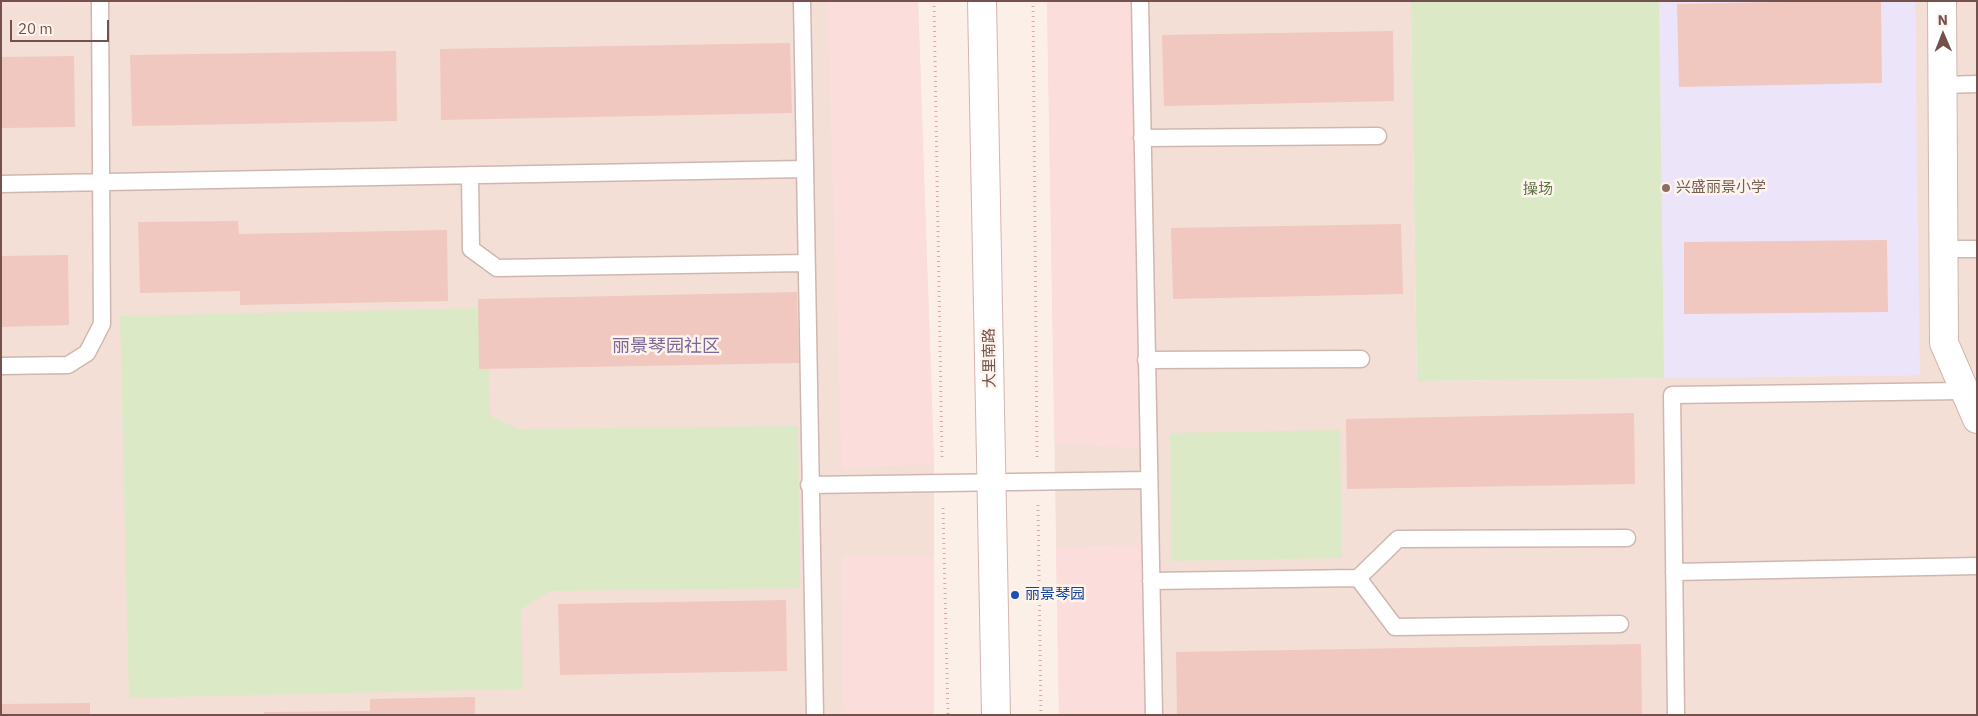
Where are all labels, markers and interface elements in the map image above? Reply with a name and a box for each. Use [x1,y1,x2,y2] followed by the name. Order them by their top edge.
[12,10,111,42] scale bar
[1918,10,1968,60] north arrow
[1938,11,1948,29] text: N
[18,19,53,38] text: 20 m
[1676,179,1766,197] place label: 兴盛丽景小学
[1523,181,1553,199] park label: 操场
[1660,182,1672,194] marker: 兴盛丽景小学
[980,328,1000,388] street label: 大里南路
[612,336,720,358] district label: 丽景琴园社区
[1025,586,1085,604] place label: 丽景琴园
[1009,589,1021,601] marker: 丽景琴园

